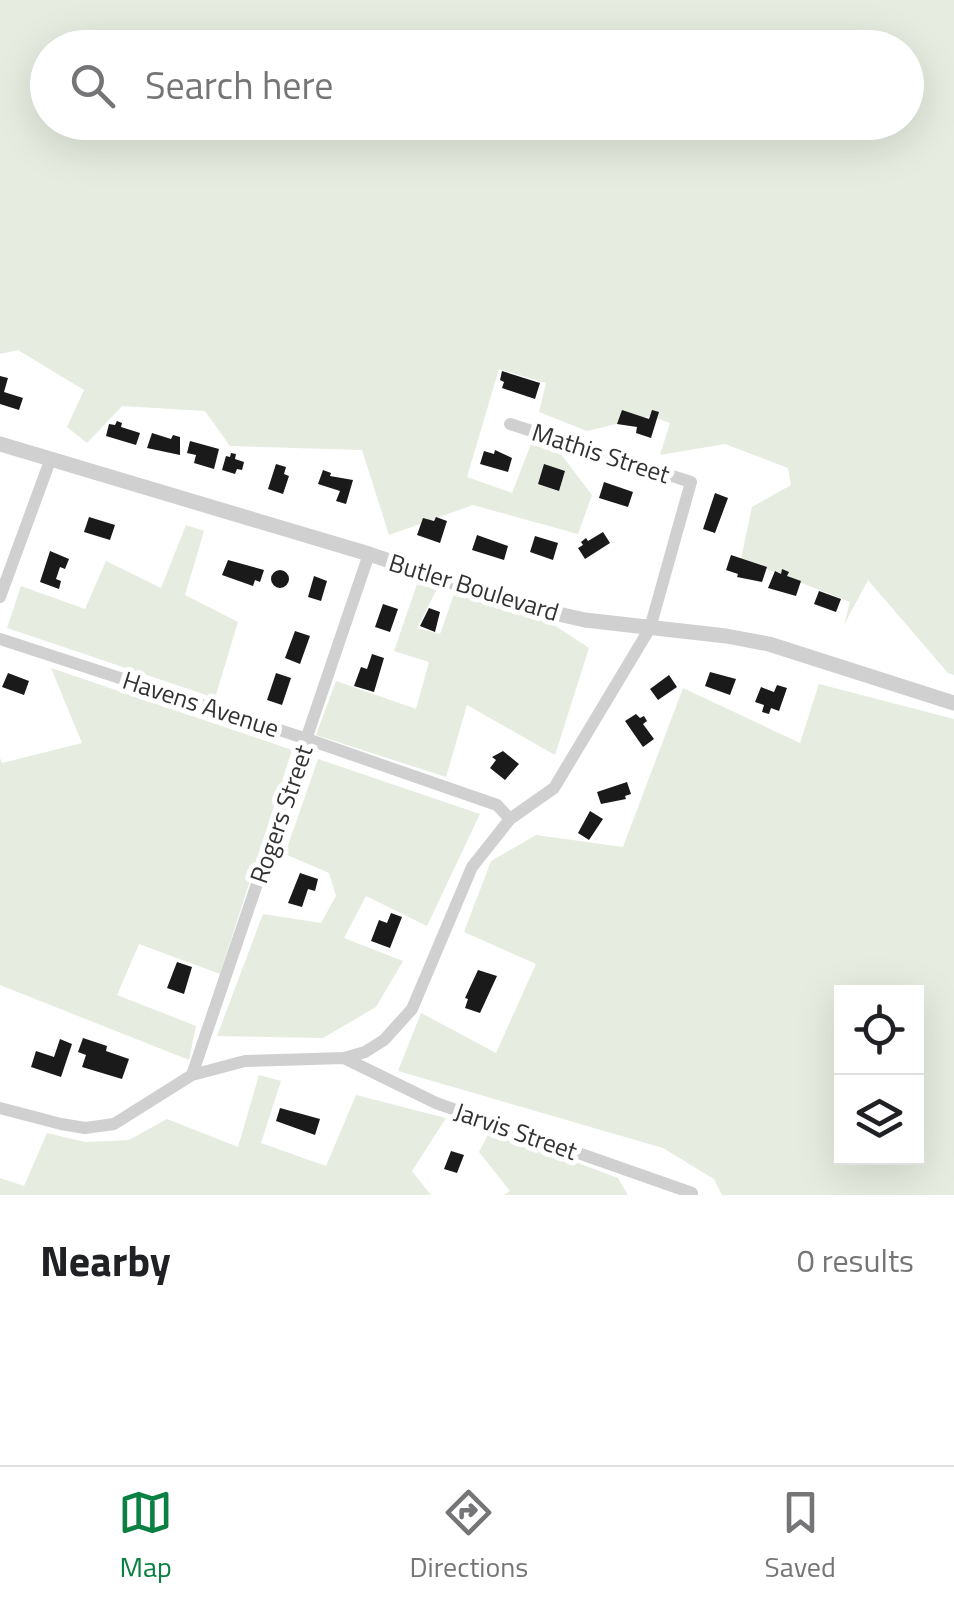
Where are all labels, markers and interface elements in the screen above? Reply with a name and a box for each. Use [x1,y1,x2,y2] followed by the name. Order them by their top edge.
[30,30,924,140] search box
[145,56,333,114] text: Search here
[65,58,120,113] icon: search
[527,413,675,493] street label: Mathis Street
[384,543,564,631] street label: Butler Boulevard
[118,661,284,747] street label: Havens Avenue
[240,739,322,888] street label: Rogers Street
[834,985,924,1165] map controls
[834,985,924,1075] button: locate
[834,1075,924,1165] button: layers
[450,1092,583,1170] street label: Jarvis Street
[40,1228,171,1292] text: Nearby
[797,1236,914,1284] text: 0 results
[118,1485,173,1588] tab: Map
[409,1485,528,1588] tab: Directions
[765,1485,836,1588] tab: Saved

